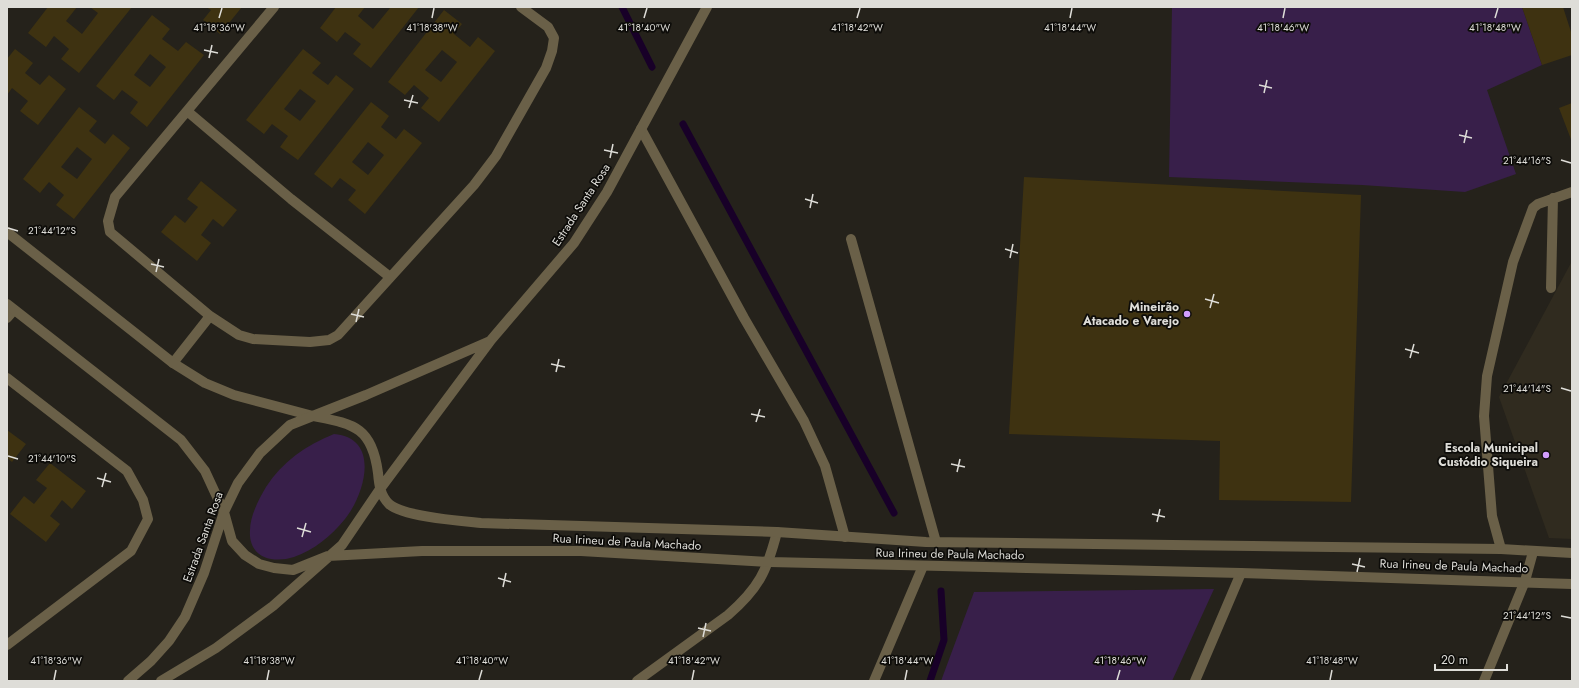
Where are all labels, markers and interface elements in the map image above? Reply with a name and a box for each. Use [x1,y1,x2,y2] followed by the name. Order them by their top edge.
[193,20,245,35] text: 41°18'36"W
[406,20,458,35] text: 41°18'38"W
[618,20,670,35] text: 41°18'40"W
[831,20,883,35] text: 41°18'42"W
[1044,20,1096,35] text: 41°18'44"W
[1257,20,1309,35] text: 41°18'46"W
[1469,20,1521,35] text: 41°18'48"W
[1503,153,1551,168] text: 21°44'16"S
[548,160,615,250] street label: Estrada Santa Rosa
[28,223,76,238] text: 21°44'12"S
[1082,298,1179,330] place label: Mineirão Atacado e Varejo
[1182,309,1192,319] marker: Mineirão Atacado e Varejo
[1503,381,1551,396] text: 21°44'14"S
[1438,439,1538,471] place label: Escola Municipal Custódio Siqueira
[1541,450,1551,460] marker: Escola Municipal Custódio Siqueira
[28,451,77,466] text: 21°44'10"S
[178,489,228,585] street label: Estrada Santa Rosa
[552,529,702,555] street label: Rua Irineu de Paula Machado
[876,544,1025,564] street label: Rua Irineu de Paula Machado
[1379,554,1529,578] street label: Rua Irineu de Paula Machado
[1503,608,1551,623] text: 21°44'12"S
[1435,646,1507,672] scale bar
[1441,651,1468,669] text: 20 m
[30,653,82,668] text: 41°18'36"W
[243,653,295,668] text: 41°18'38"W
[456,653,508,668] text: 41°18'40"W
[668,653,720,668] text: 41°18'42"W
[881,653,933,668] text: 41°18'44"W
[1094,653,1146,668] text: 41°18'46"W
[1306,653,1358,668] text: 41°18'48"W

